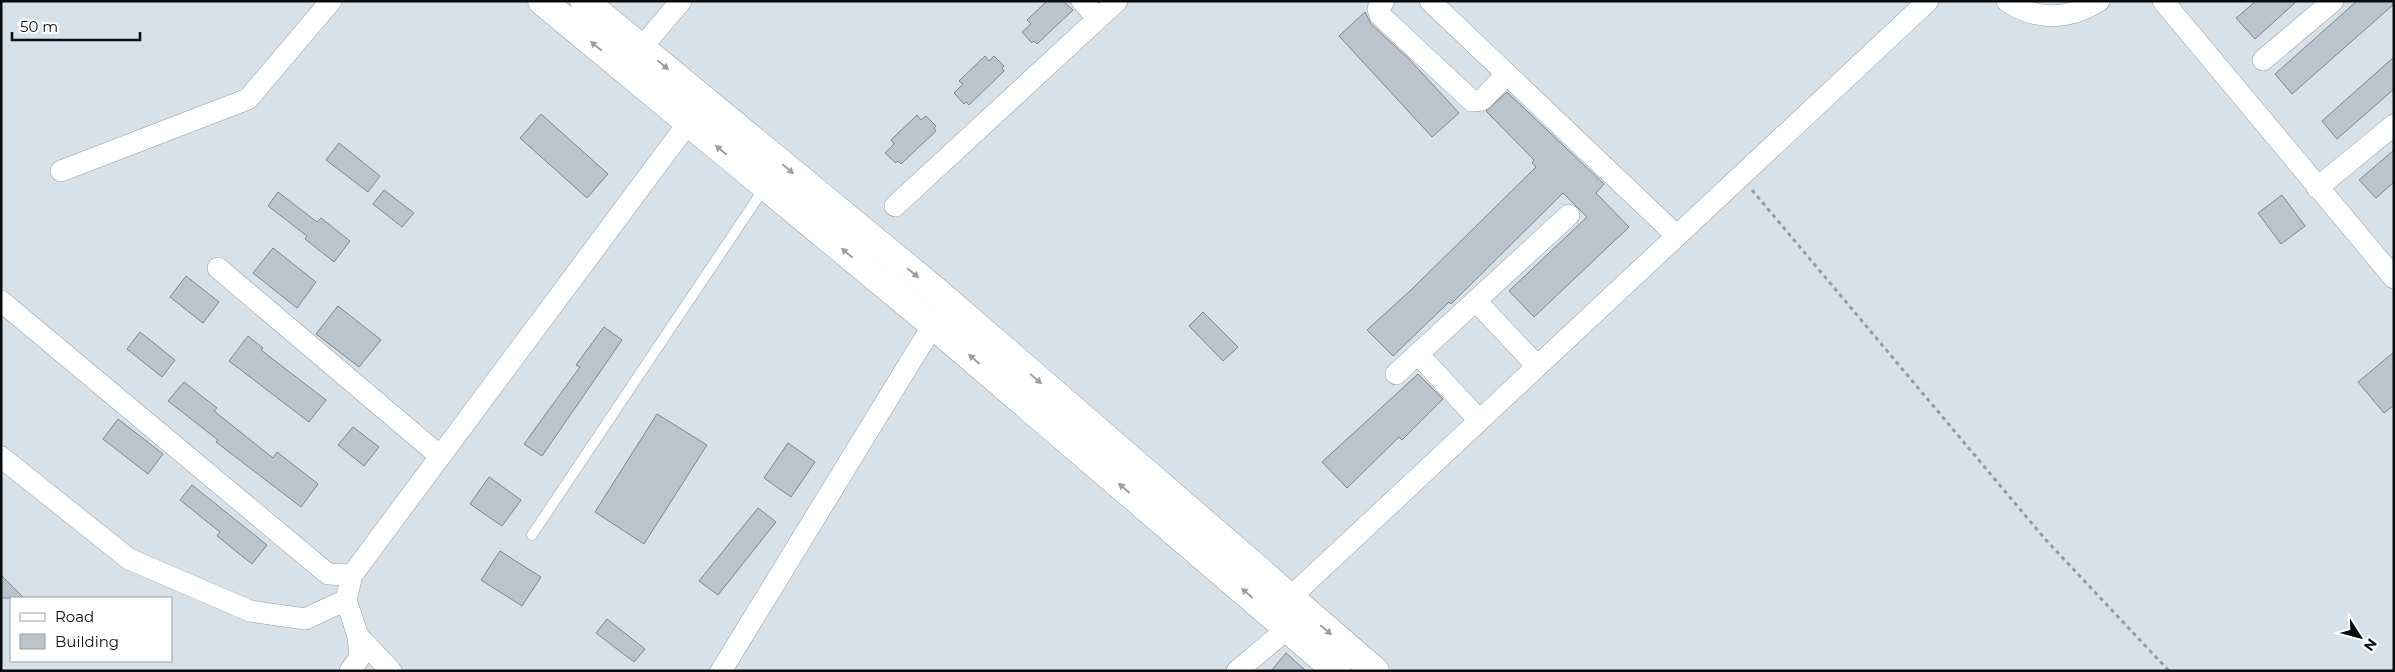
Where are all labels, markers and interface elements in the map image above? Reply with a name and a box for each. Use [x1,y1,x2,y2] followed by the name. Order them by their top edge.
[12,10,140,42] scale bar
[20,17,58,36] text: 50 m
[590,41,603,52] one-way arrow
[656,59,669,70] one-way arrow
[715,145,728,156] one-way arrow
[781,163,794,174] one-way arrow
[841,248,853,259] one-way arrow
[906,267,919,278] one-way arrow
[967,354,980,365] one-way arrow
[1030,373,1043,384] one-way arrow
[1117,482,1130,493] one-way arrow
[1241,588,1254,599] one-way arrow
[10,597,172,662] legend
[55,607,94,626] text: Road
[2335,612,2385,662] north arrow
[1319,624,1332,635] one-way arrow
[55,632,119,651] text: Building
[2360,635,2381,655] text: N

